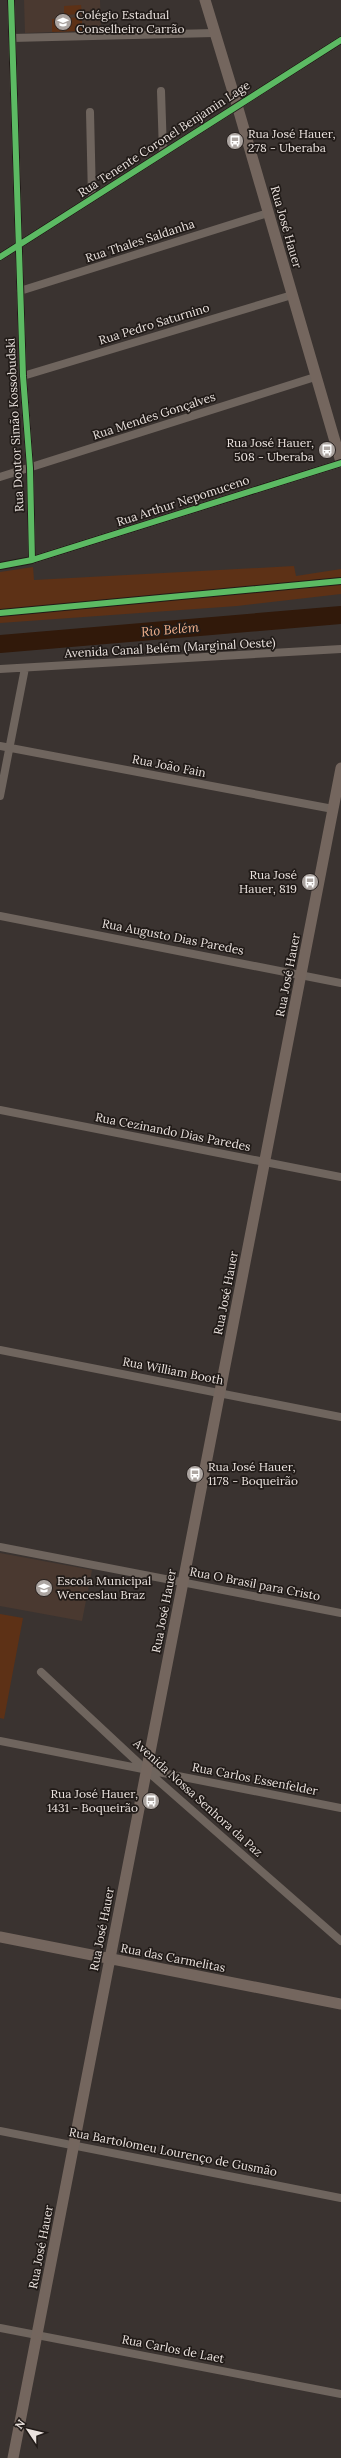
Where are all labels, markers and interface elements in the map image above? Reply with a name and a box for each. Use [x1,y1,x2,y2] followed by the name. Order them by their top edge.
[76,7,184,36] place label: Colégio Estadual Conselheiro Carrão
[53,12,73,32] school or university icon: Colégio Estadual Conselheiro Carrão
[75,77,253,200] street label: Rua Tenente Coronel Benjamin Lage
[248,126,335,155] place label: Rua José Hauer, 278 - Uberaba
[225,131,245,151] bus stop icon: Rua José Hauer, 278 - Uberaba
[268,184,306,271] street label: Rua José Hauer
[83,216,196,265] street label: Rua Thales Saldanha
[97,300,211,348] street label: Rua Pedro Saturnino
[2,338,27,512] street label: Rua Doutor Simão Kossobudski
[90,388,218,443] street label: Rua Mendes Gonçalves
[227,435,314,464] place label: Rua José Hauer, 508 - Uberaba
[317,440,337,460] bus stop icon: Rua José Hauer, 508 - Uberaba
[114,472,251,529] street label: Rua Arthur Nepomuceno
[140,618,200,640] water label: Rio Belém
[63,634,276,662] street label: Avenida Canal Belém (Marginal Oeste)
[131,751,207,780] street label: Rua João Fain
[239,867,297,896] place label: Rua José Hauer, 819
[300,872,320,892] bus stop icon: Rua José Hauer, 819
[101,915,246,958] street label: Rua Augusto Dias Paredes
[272,931,303,1018] street label: Rua José Hauer
[94,1109,252,1154] street label: Rua Cezinando Dias Paredes
[210,1249,241,1336] street label: Rua José Hauer
[121,1353,225,1388] street label: Rua William Booth
[208,1459,298,1488] place label: Rua José Hauer, 1178 - Boqueirão
[185,1464,205,1484] bus stop icon: Rua José Hauer, 1178 - Boqueirão
[189,1563,322,1604] street label: Rua O Brasil para Cristo
[148,1567,179,1654] street label: Rua José Hauer
[57,1573,151,1602] place label: Escola Municipal Wenceslau Braz
[34,1578,54,1598] school or university icon: Escola Municipal Wenceslau Braz
[130,1735,266,1860] street label: Avenida Nossa Senhora da Paz
[191,1759,320,1798] street label: Rua Carlos Essenfelder
[47,1786,138,1815] place label: Rua José Hauer, 1431 - Boqueirão
[141,1791,161,1811] bus stop icon: Rua José Hauer, 1431 - Boqueirão
[86,1885,117,1972] street label: Rua José Hauer
[119,1940,227,1975] street label: Rua das Carmelitas
[68,2124,278,2179] street label: Rua Bartolomeu Lourenço de Gusmão
[25,2203,56,2290] street label: Rua José Hauer
[121,2331,226,2366] street label: Rua Carlos de Laet
[8,2410,48,2450] north arrow
[12,2416,28,2432] text: N

